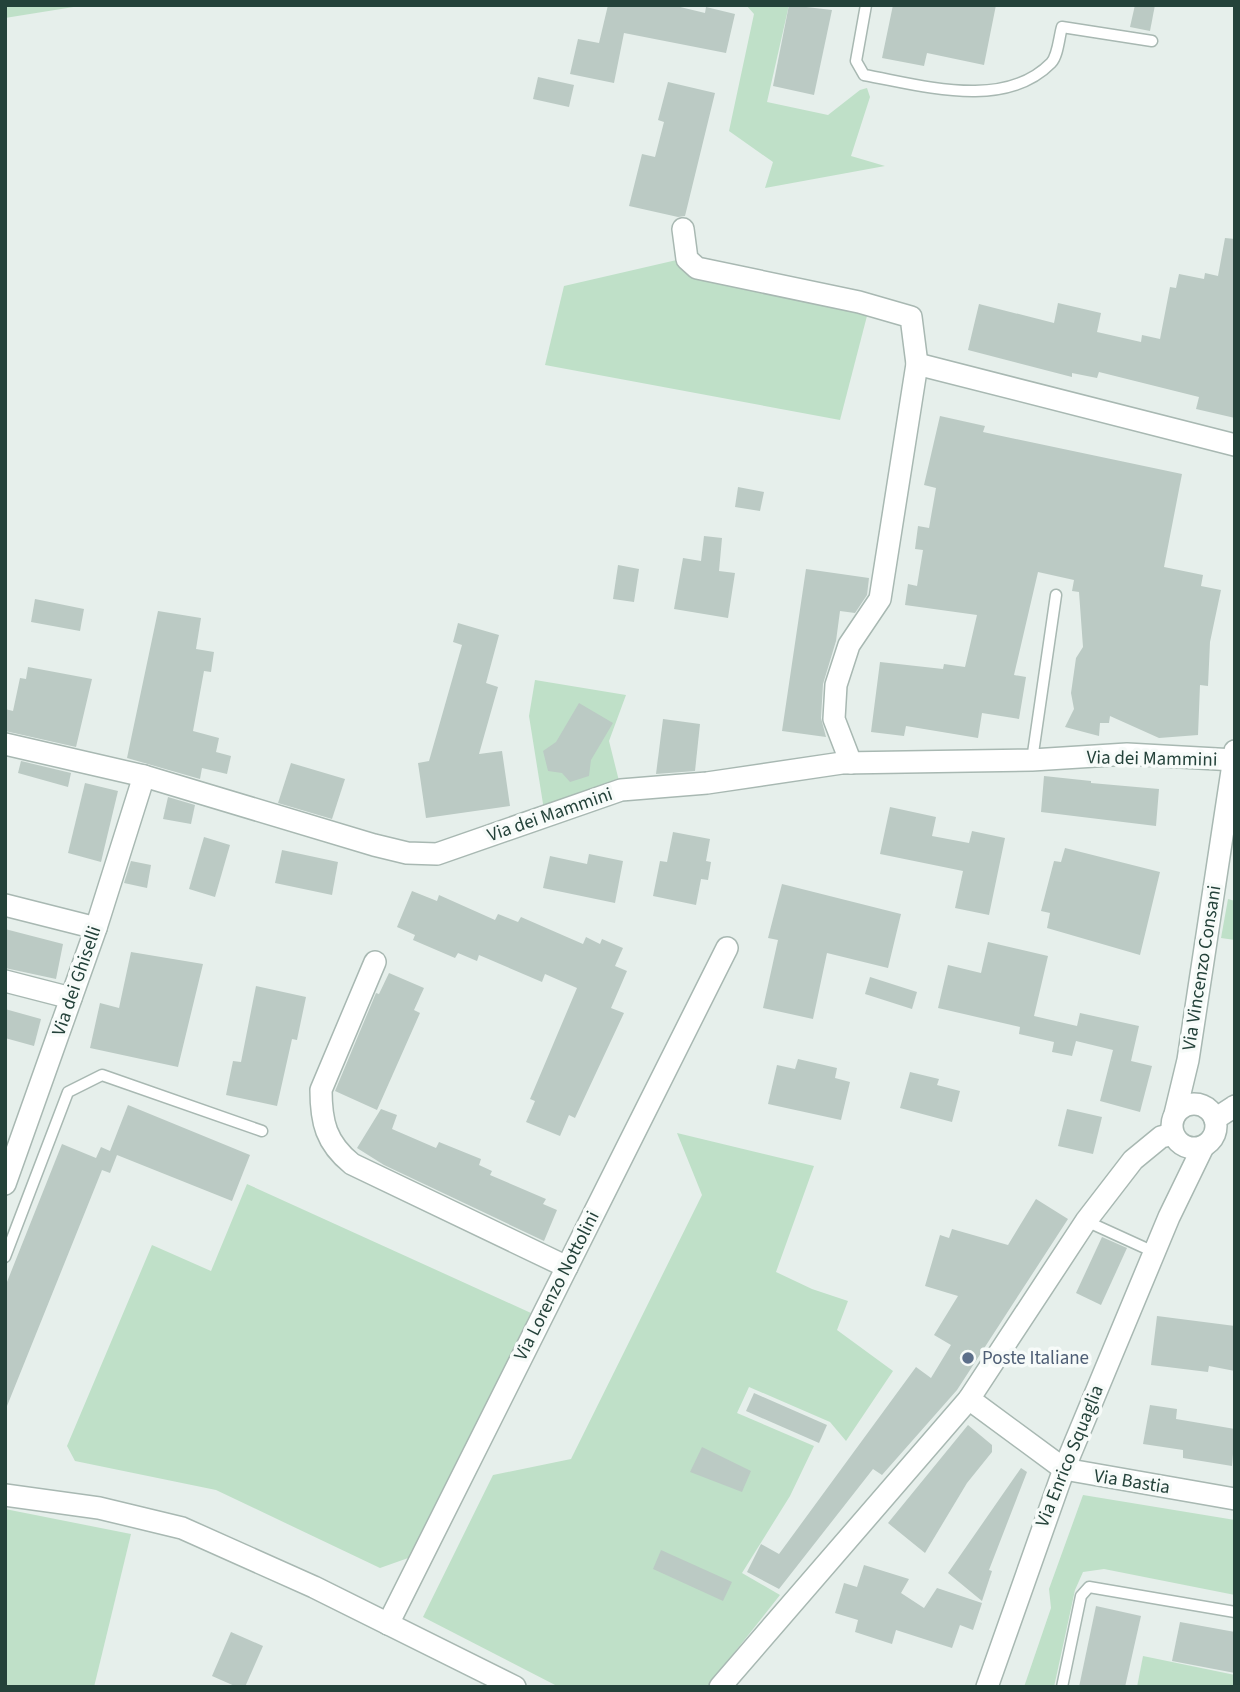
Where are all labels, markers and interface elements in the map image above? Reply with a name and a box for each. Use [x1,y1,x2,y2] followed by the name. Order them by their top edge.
[1086,744,1218,774] street label: Via dei Mammini
[484,781,616,849] street label: Via dei Mammini
[1176,883,1228,1053] street label: Via Vincenzo Consani
[46,922,108,1040] street label: Via dei Ghiselli
[508,1206,606,1366] street label: Via Lorenzo Nottolini
[982,1345,1089,1372] place label: Poste Italiane
[960,1350,976,1366] marker: Poste Italiane
[1029,1381,1111,1531] street label: Via Enrico Squaglia
[1092,1463,1172,1501] street label: Via Bastia

